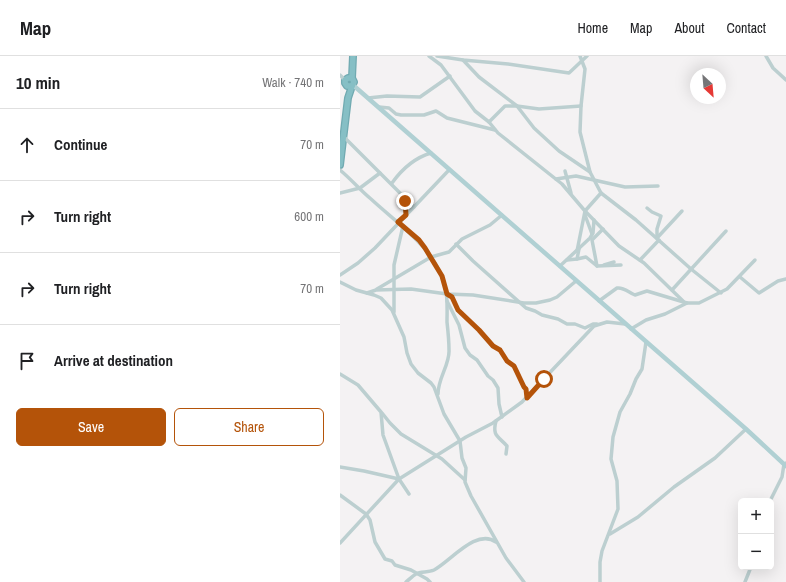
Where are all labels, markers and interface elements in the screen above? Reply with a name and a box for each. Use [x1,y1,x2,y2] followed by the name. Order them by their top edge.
[20,15,51,41] text: Map
[577,19,608,37] text: Home
[630,19,652,37] text: Map
[674,19,704,37] text: About
[726,19,766,37] text: Contact
[690,68,726,104] north arrow
[16,71,60,94] text: 10 min
[262,74,324,91] text: Walk · 740 m
[16,134,38,156] icon: ahead
[54,134,107,155] text: Continue
[300,136,324,153] text: 70 m
[396,192,414,210] route end
[16,206,38,228] icon: right
[54,206,111,227] text: Turn right
[294,208,324,225] text: 600 m
[16,278,38,300] icon: right
[54,278,111,299] text: Turn right
[300,280,324,297] text: 70 m
[16,350,38,372] icon: arrive
[54,350,173,371] text: Arrive at destination
[535,370,553,388] route start
[16,408,166,446] button: Save
[174,408,324,446] button: Share
[738,498,774,570] map controls
[738,498,774,534] button: +
[738,534,774,570] button: −

